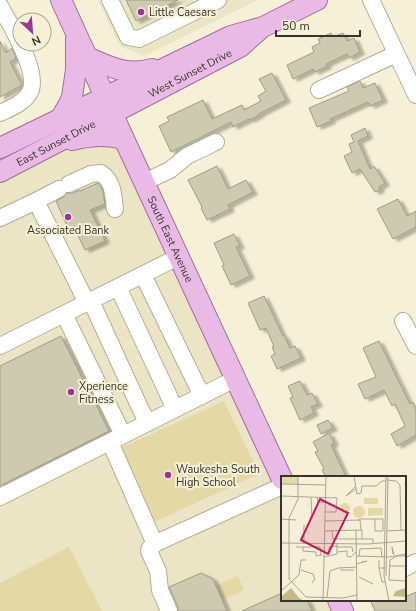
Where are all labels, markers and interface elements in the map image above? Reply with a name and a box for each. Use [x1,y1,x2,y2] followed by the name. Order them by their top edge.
[149,5,216,20] place label: Little Caesars
[136,7,146,17] marker: Little Caesars
[12,12,52,52] north arrow
[276,12,360,38] scale bar
[282,18,310,34] text: 50 m
[29,32,43,49] text: N
[145,45,234,101] street label: West Sunset Drive
[14,116,98,170] street label: East Sunset Drive
[144,194,197,285] street label: South East Avenue
[63,212,73,222] marker: Associated Bank
[27,223,110,238] place label: Associated Bank
[79,379,128,407] place label: Xperience Fitness
[66,387,76,397] marker: Xperience Fitness
[176,462,260,490] place label: Waukesha South High School
[163,470,173,480] marker: Waukesha South High School
[281,476,406,601] inset map

